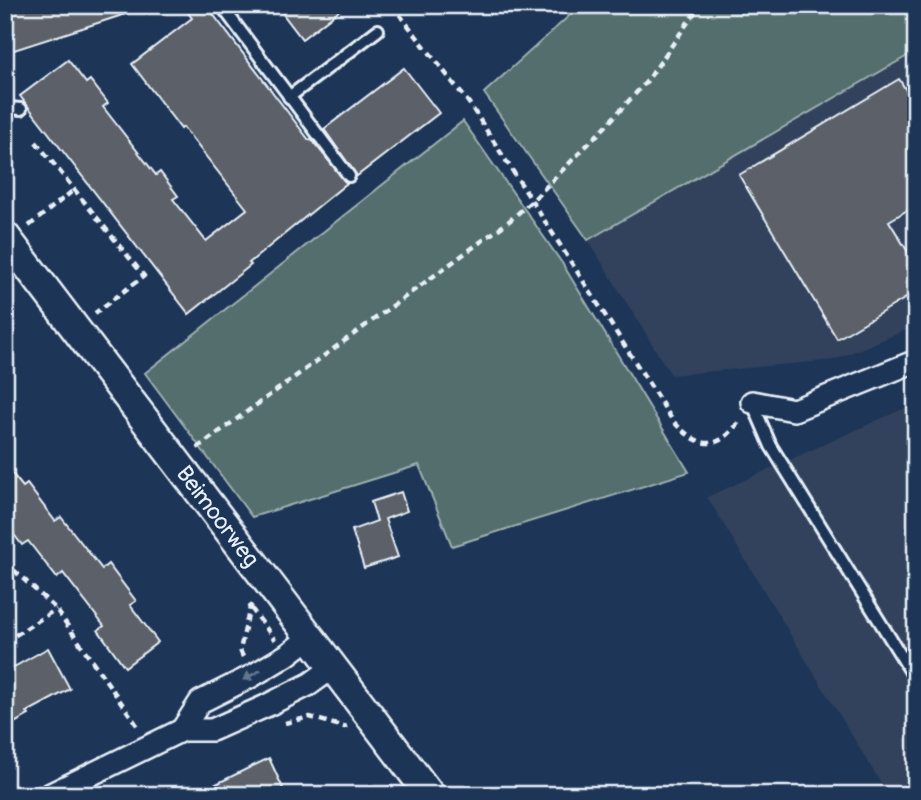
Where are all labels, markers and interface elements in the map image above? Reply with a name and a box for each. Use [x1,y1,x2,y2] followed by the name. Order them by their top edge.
[170,460,266,573] street label: Beimoorweg
[242,669,262,681] one-way arrow

